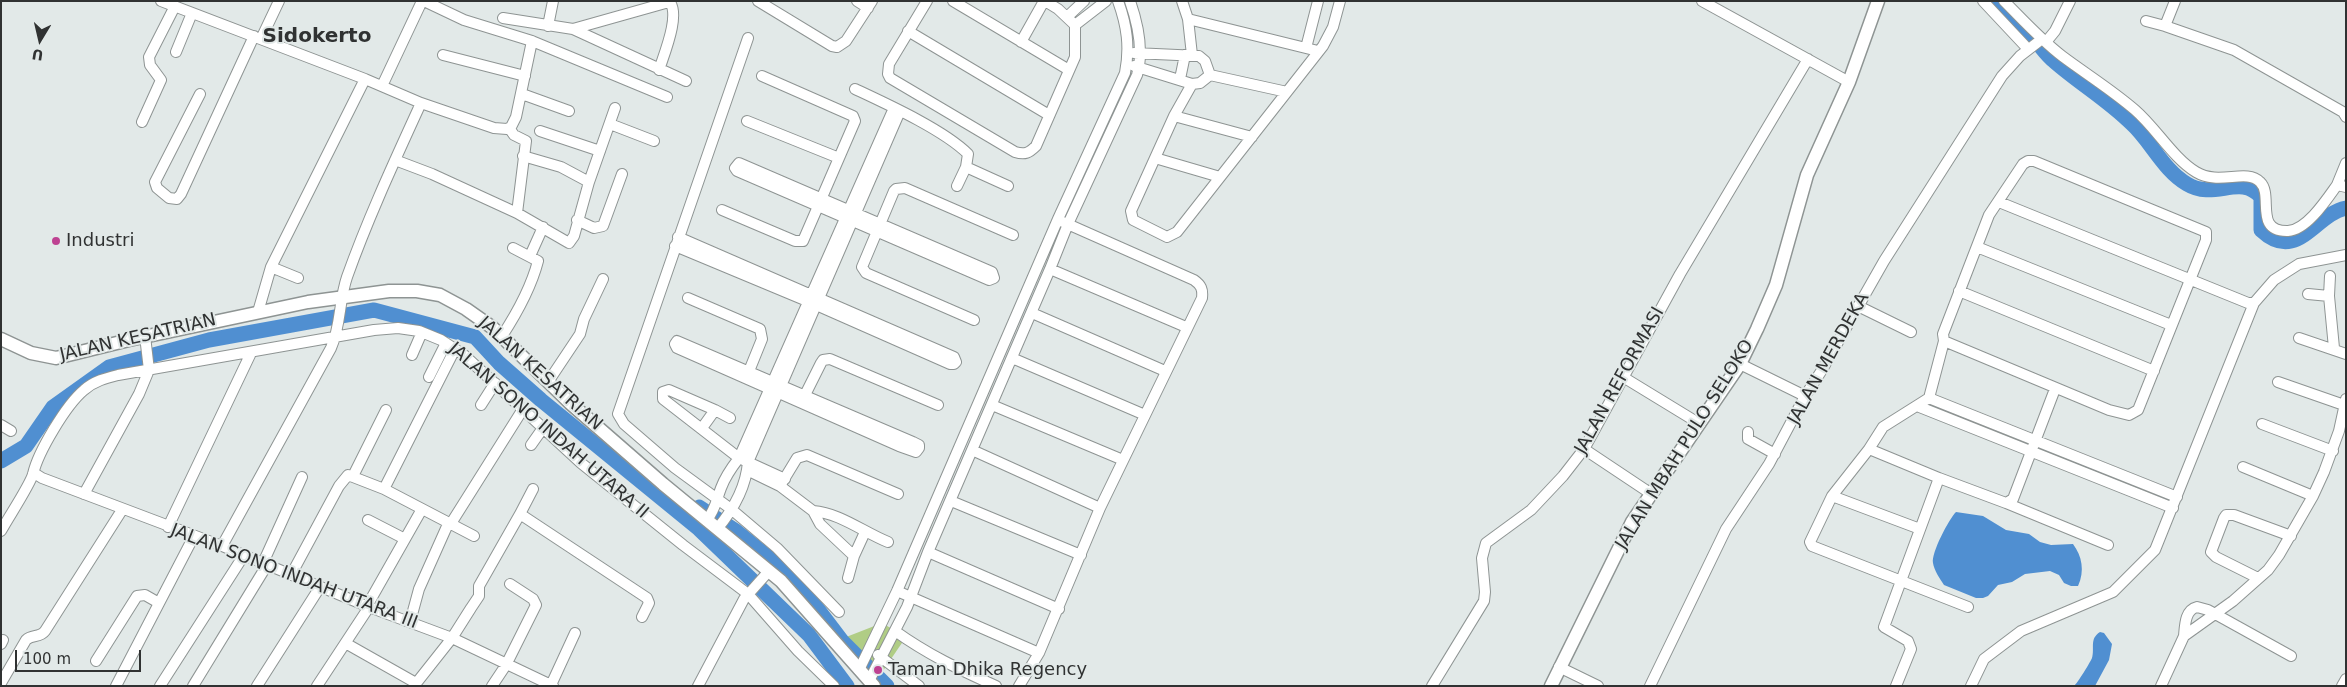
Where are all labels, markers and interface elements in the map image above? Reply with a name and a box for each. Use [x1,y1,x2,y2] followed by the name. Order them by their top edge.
[15,15,65,65] north arrow
[263,25,371,49] district label: Sidokerto
[31,46,45,64] text: U
[66,230,134,252] place label: Industri
[50,235,62,247] marker: Industri
[1784,289,1874,429] street label: JALAN MERDEKA
[1571,304,1669,458] street label: JALAN REFORMASI
[58,310,218,366] street label: JALAN KESATRIAN
[473,313,607,435] street label: JALAN KESATRIAN
[1611,336,1759,554] street label: JALAN MBAH PULO SELOKO
[444,338,652,524] street label: JALAN SONO INDAH UTARA II
[167,520,421,634] street label: JALAN SONO INDAH UTARA III
[18,640,144,672] scale bar
[23,650,71,668] text: 100 m
[888,659,1087,681] place label: Taman Dhika Regency
[872,664,884,676] marker: Taman Dhika Regency

